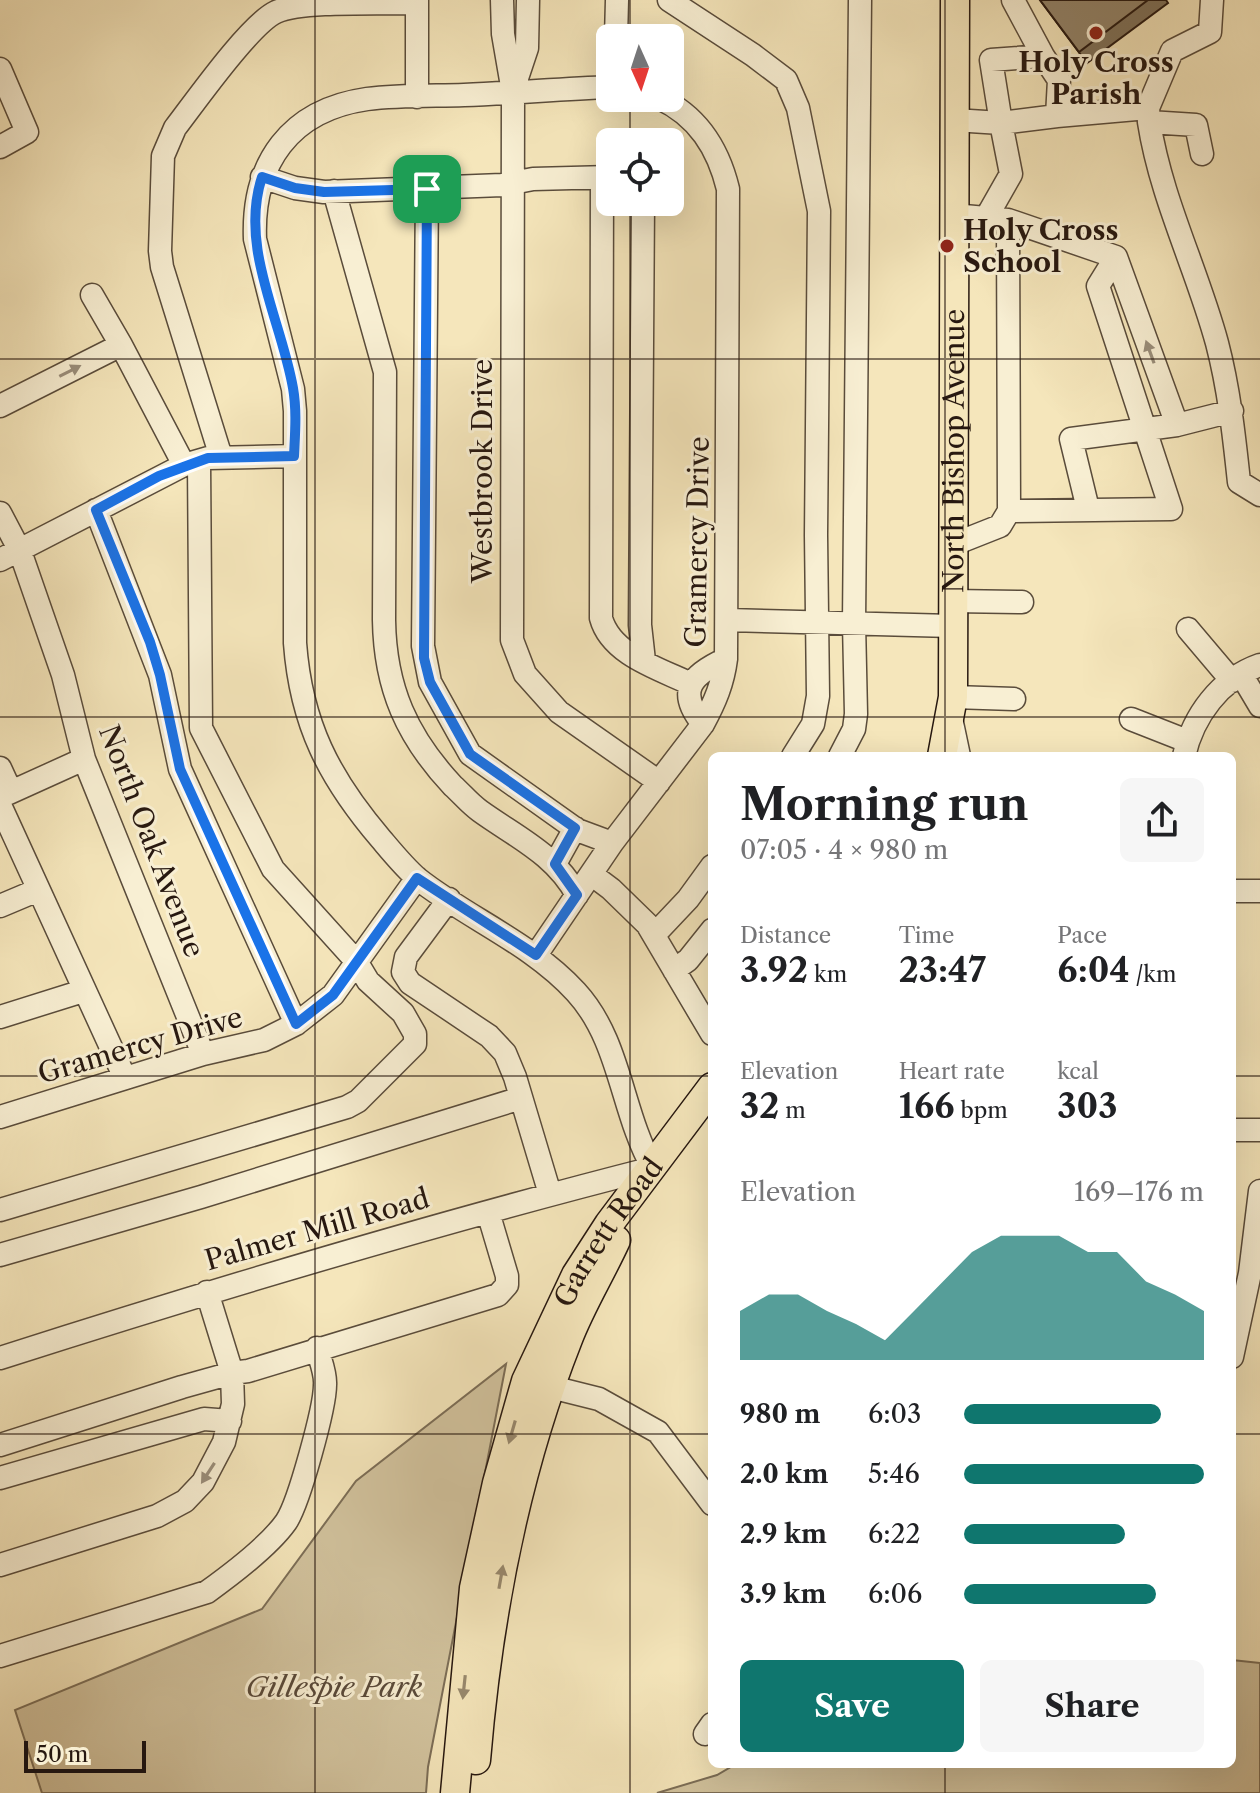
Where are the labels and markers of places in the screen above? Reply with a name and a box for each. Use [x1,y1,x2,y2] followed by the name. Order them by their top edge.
[1087,24,1105,42] marker: Holy Cross Parish
[1018,45,1174,111] place label: Holy Cross Parish
[393,155,461,223] pin
[963,213,1119,279] place label: Holy Cross School
[938,237,956,255] marker: Holy Cross School

